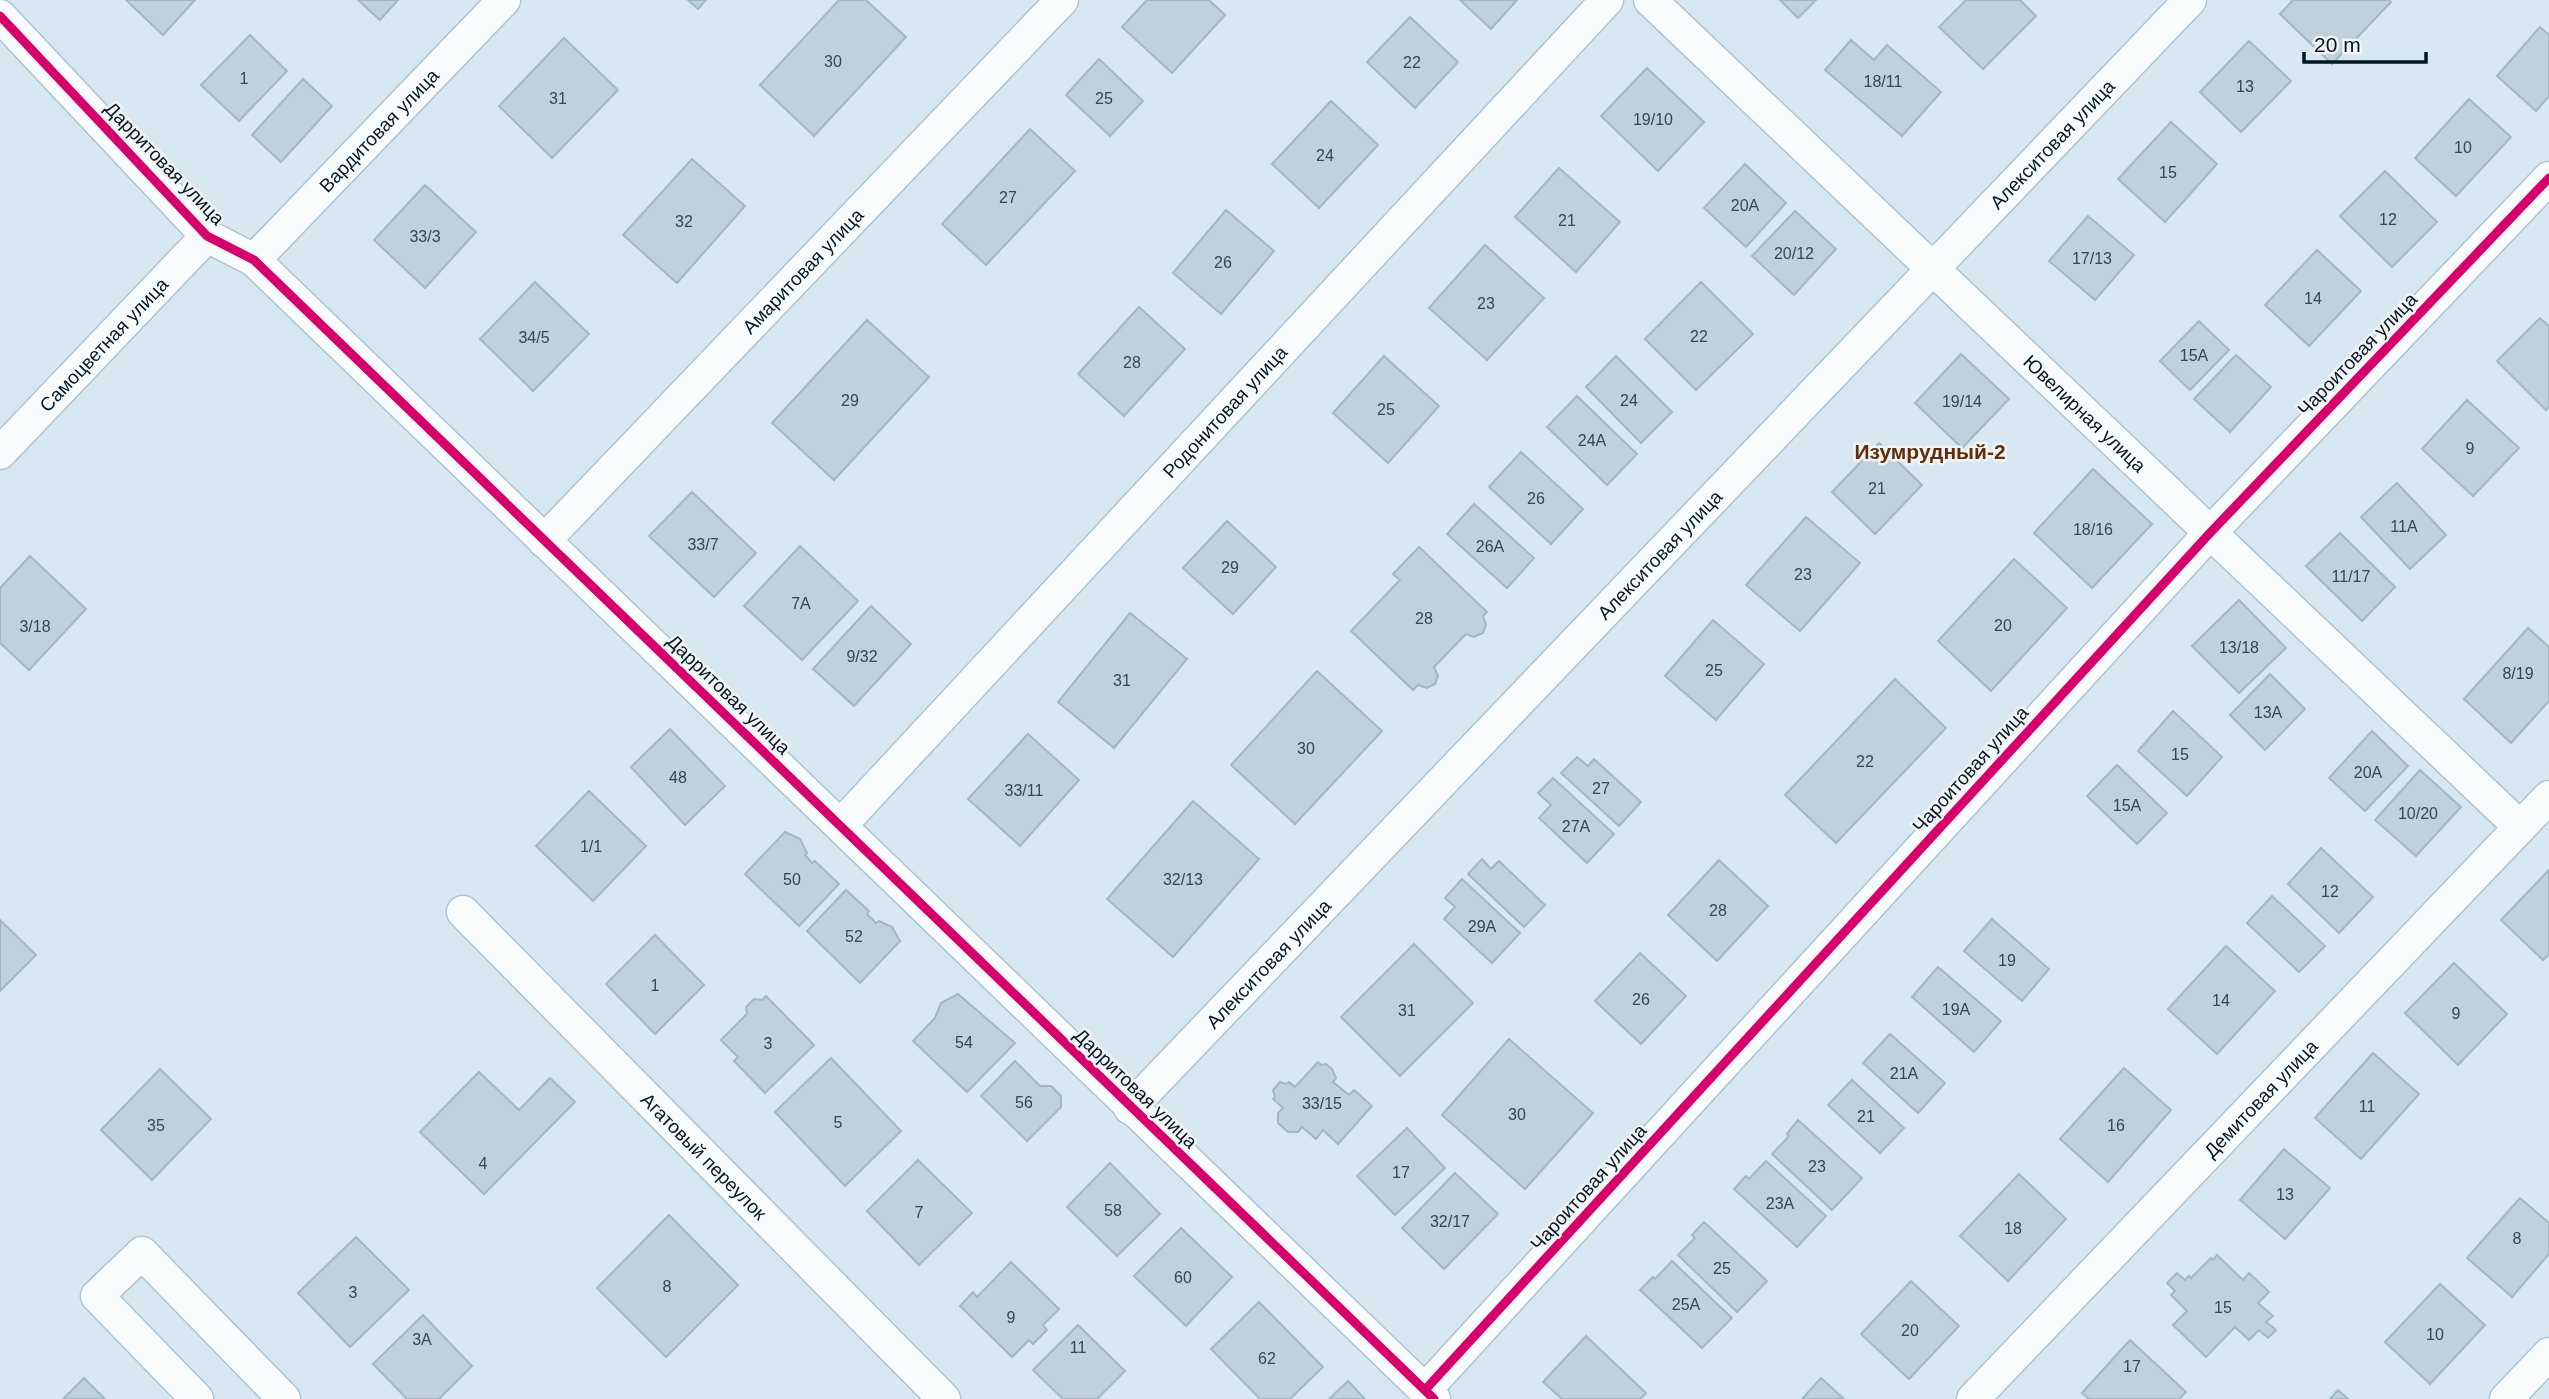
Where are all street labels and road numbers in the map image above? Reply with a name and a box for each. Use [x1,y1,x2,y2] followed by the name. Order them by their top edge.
[315,64,443,196] street label: Вардитовая улица
[1986,75,2119,213] street label: Алекситовая улица
[101,98,229,229] street label: Дарритовая улица
[738,204,868,338] street label: Амаритовая улица
[35,273,173,416] street label: Самоцветная улица
[2293,288,2422,420] street label: Чароитовая улица
[1159,341,1292,482] street label: Родонитовая улица
[2019,351,2150,477] street label: Ювелирная улица
[1593,486,1727,624] street label: Алекситовая улица
[663,630,795,759] street label: Дарритовая улица
[1908,702,2033,837] street label: Чароитовая улица
[1202,895,1335,1033] street label: Алекситовая улица
[1070,1024,1202,1153] street label: Дарритовая улица
[2200,1035,2322,1162] street label: Демитовая улица
[637,1089,771,1224] street label: Агатовый переулок
[1526,1120,1651,1255] street label: Чароитовая улица

